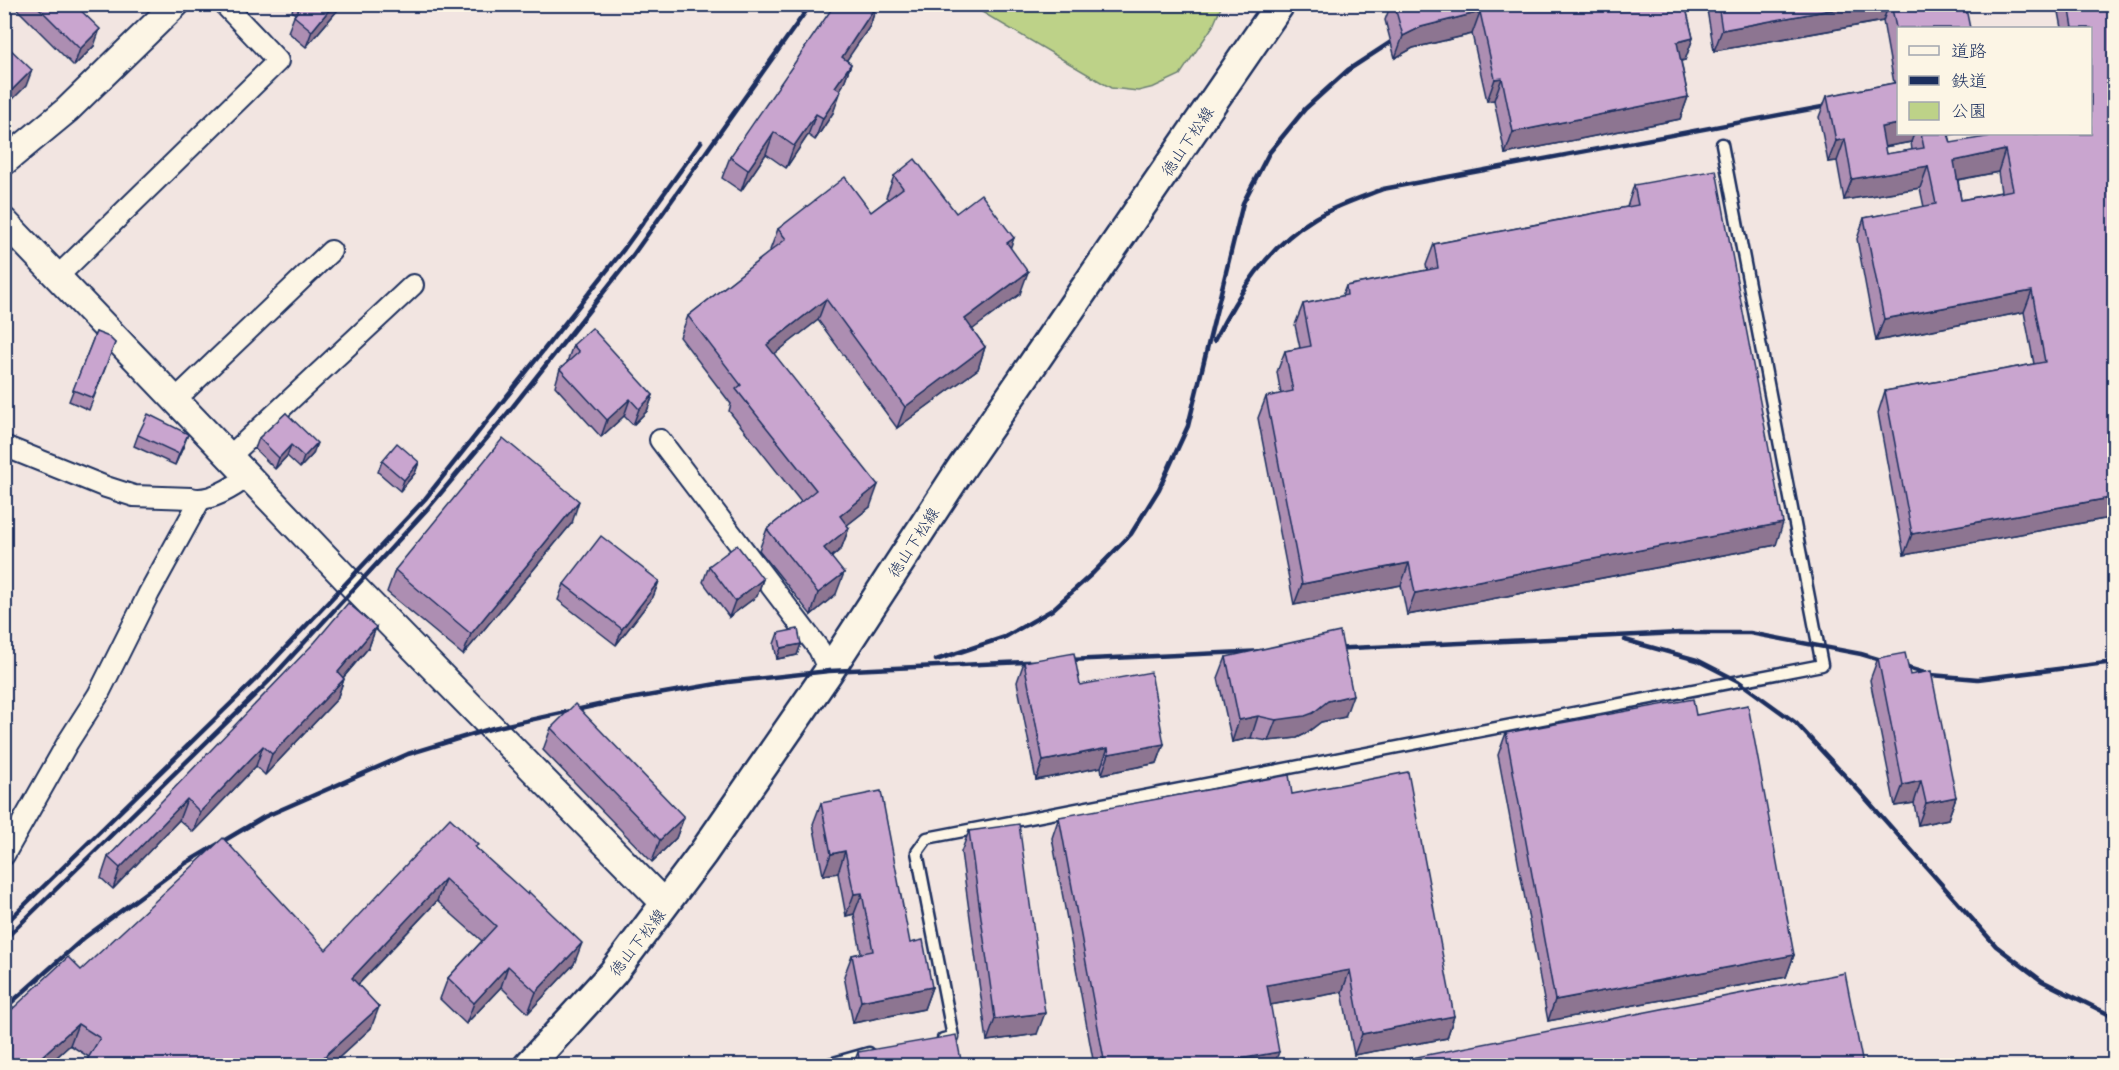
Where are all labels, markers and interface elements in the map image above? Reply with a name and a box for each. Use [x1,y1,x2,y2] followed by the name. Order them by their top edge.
[1897,27,2092,135] legend
[1951,41,1987,62] text: 道路
[1951,71,1987,92] text: 鉄道
[1951,101,1987,122] text: 公園
[1158,103,1218,180] street label: 徳山下松線
[885,504,944,582] street label: 徳山下松線
[606,906,670,980] street label: 徳山下松線

